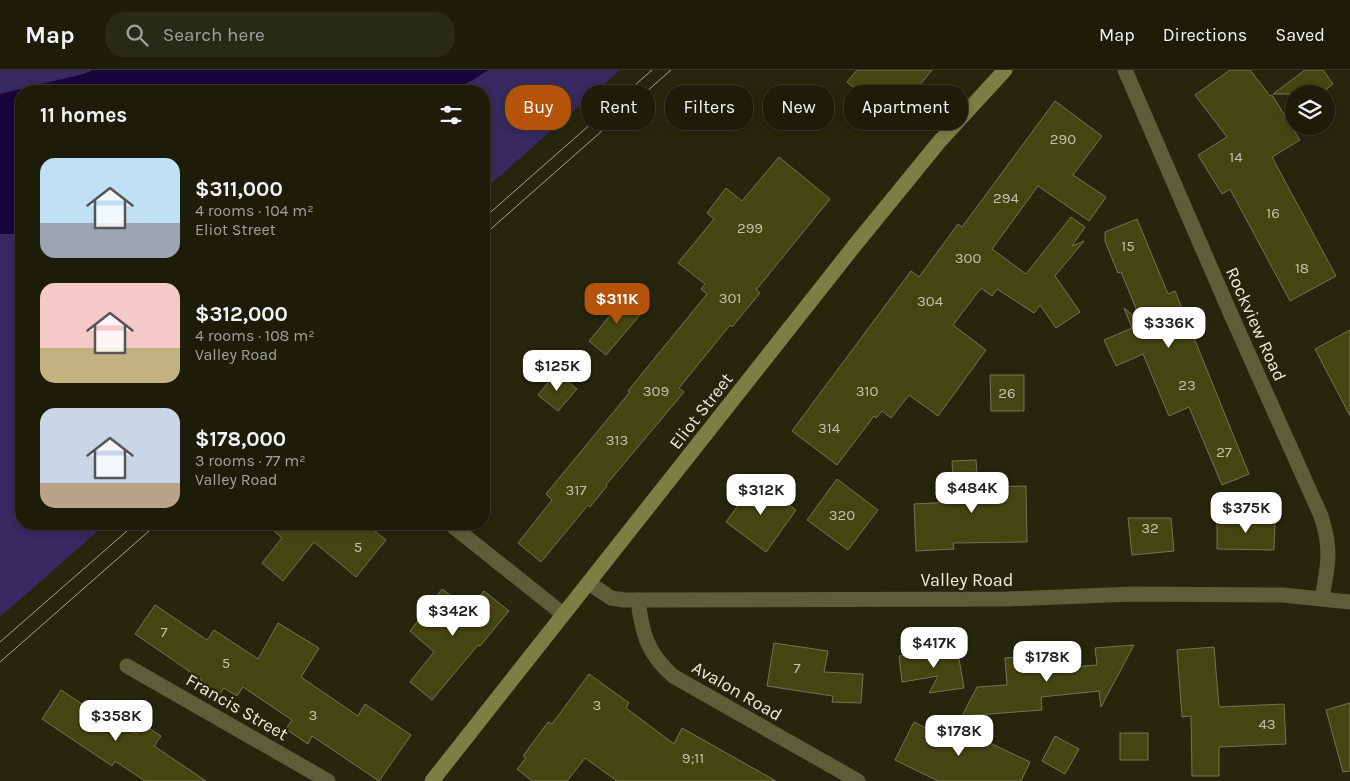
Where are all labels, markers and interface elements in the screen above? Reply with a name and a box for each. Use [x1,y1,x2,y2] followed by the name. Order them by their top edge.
[105,12,455,57] search box
[25,21,75,49] text: Map
[123,21,151,49] icon: search
[163,24,265,46] text: Search here
[1099,24,1135,46] text: Map
[1163,24,1247,46] text: Directions
[1275,24,1325,46] text: Saved
[505,85,571,130] chip: Buy
[581,85,655,130] chip: Rent
[665,85,753,130] chip: Filters
[763,85,834,130] chip: New
[844,85,968,130] chip: Apartment
[1285,85,1335,135] map controls
[1285,85,1335,135] button: layers
[437,101,465,129] icon: filters
[40,103,127,127] text: 11 homes
[1050,130,1076,148] house number: 290
[1229,148,1243,166] house number: 14
[195,177,283,201] text: $311,000
[80,178,140,238] icon: home
[993,189,1020,207] house number: 294
[195,201,314,220] text: 4 rooms · 104 m²
[1266,204,1280,222] house number: 16
[737,219,763,237] house number: 299
[195,220,276,239] text: Eliot Street
[1121,237,1135,255] house number: 15
[955,249,981,267] house number: 300
[1295,259,1309,277] house number: 18
[1221,263,1291,385] street label: Rockview Road
[582,282,652,325] pin: $311K
[596,289,638,308] text: $311K
[719,289,741,307] house number: 301
[917,292,944,310] house number: 304
[195,302,288,326] text: $312,000
[80,303,140,363] icon: home
[1134,306,1204,349] pin: $336K
[1143,313,1195,332] text: $336K
[195,326,315,345] text: 4 rooms · 108 m²
[195,345,278,364] text: Valley Road
[522,350,592,392] pin: $125K
[534,356,580,375] text: $125K
[664,368,738,454] street label: Eliot Street
[1178,376,1196,394] house number: 23
[643,382,669,400] house number: 309
[856,382,878,400] house number: 310
[998,384,1016,402] house number: 26
[818,419,841,437] house number: 314
[195,427,286,451] text: $178,000
[80,428,140,488] icon: home
[606,431,628,449] house number: 313
[1216,443,1232,461] house number: 27
[195,451,306,470] text: 3 rooms · 77 m²
[195,470,278,489] text: Valley Road
[937,472,1007,514] pin: $484K
[726,474,796,516] pin: $312K
[947,478,997,497] text: $484K
[738,480,784,499] text: $312K
[566,481,586,499] house number: 317
[1211,492,1281,534] pin: $375K
[1222,498,1270,517] text: $375K
[829,506,855,524] house number: 320
[1141,519,1159,537] house number: 32
[354,538,362,556] house number: 5
[921,569,1013,591] street label: Valley Road
[418,594,488,637] pin: $342K
[428,601,478,620] text: $342K
[160,623,168,641] house number: 7
[899,626,969,669] pin: $417K
[912,633,956,652] text: $417K
[1012,640,1082,683] pin: $178K
[1024,647,1070,666] text: $178K
[222,654,230,672] house number: 5
[688,656,786,726] street label: Avalon Road
[793,659,801,677] house number: 7
[182,669,292,745] street label: Francis Street
[593,696,601,714] house number: 3
[81,700,151,742] pin: $358K
[90,706,142,725] text: $358K
[309,706,317,724] house number: 3
[924,714,994,757] pin: $178K
[1258,715,1276,733] house number: 43
[936,721,982,740] text: $178K
[682,749,704,767] house number: 9;11

